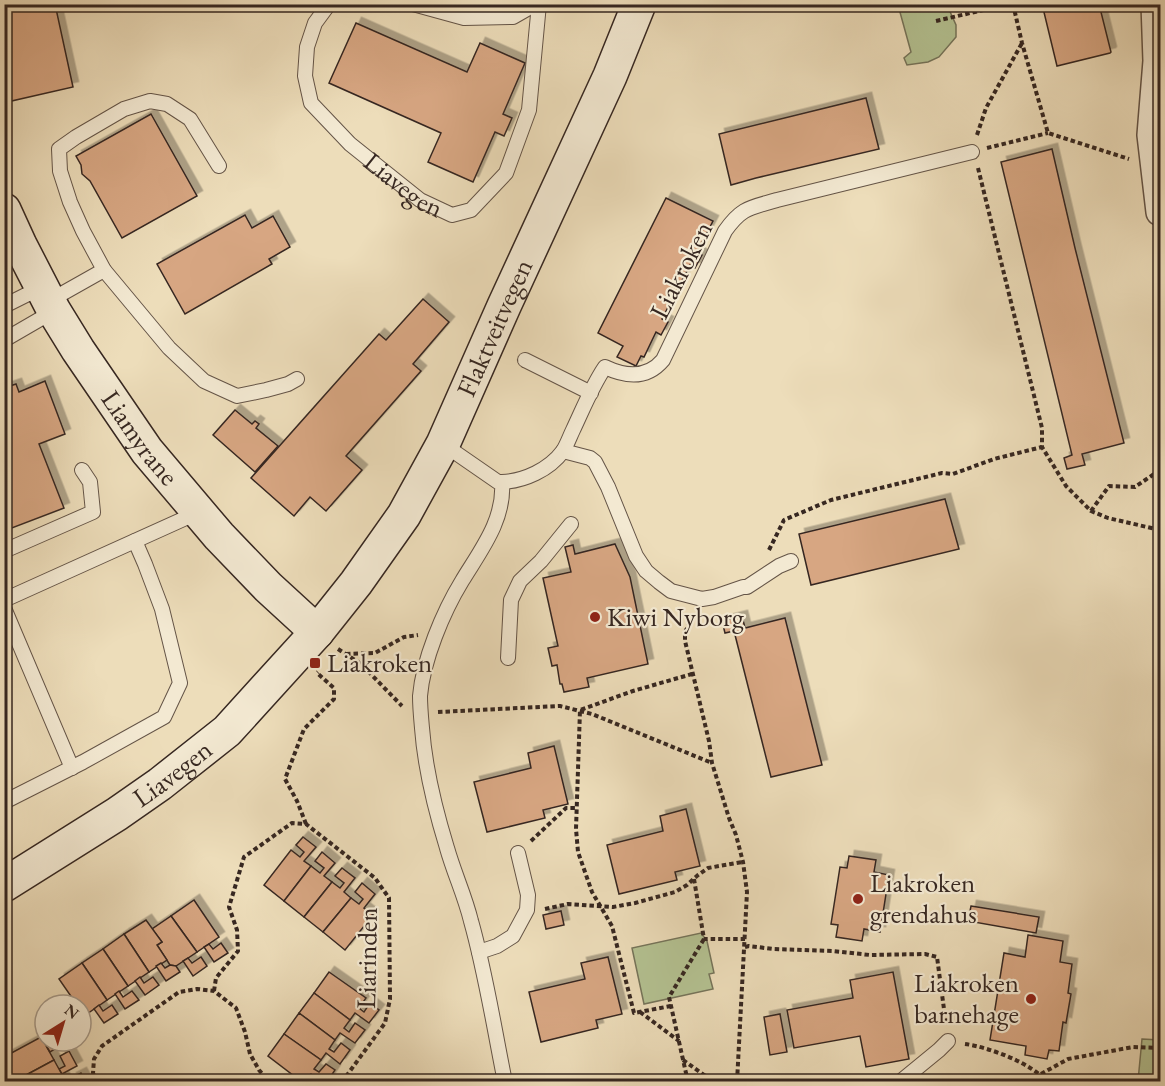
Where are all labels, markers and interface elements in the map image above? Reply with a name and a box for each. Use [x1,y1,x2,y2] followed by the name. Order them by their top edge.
[357,144,449,225] street label: Liavegen
[641,215,720,325] street label: Liakroken
[448,253,540,402] street label: Flaktveitvegen
[94,383,187,492] street label: Liamyrane
[607,599,744,634] place label: Kiwi Nyborg
[588,610,602,624] marker: Kiwi Nyborg
[327,645,432,680] place label: Liakroken
[308,656,322,670] marker: Liakroken
[126,732,219,815] street label: Liavegen
[870,865,977,931] place label: Liakroken grendahus
[851,892,865,906] marker: Liakroken grendahus
[348,907,385,1009] street label: Liarinden
[914,965,1019,1031] place label: Liakroken barnehage
[1024,992,1038,1006] marker: Liakroken barnehage
[33,993,93,1053] north arrow
[60,999,83,1024] text: N

